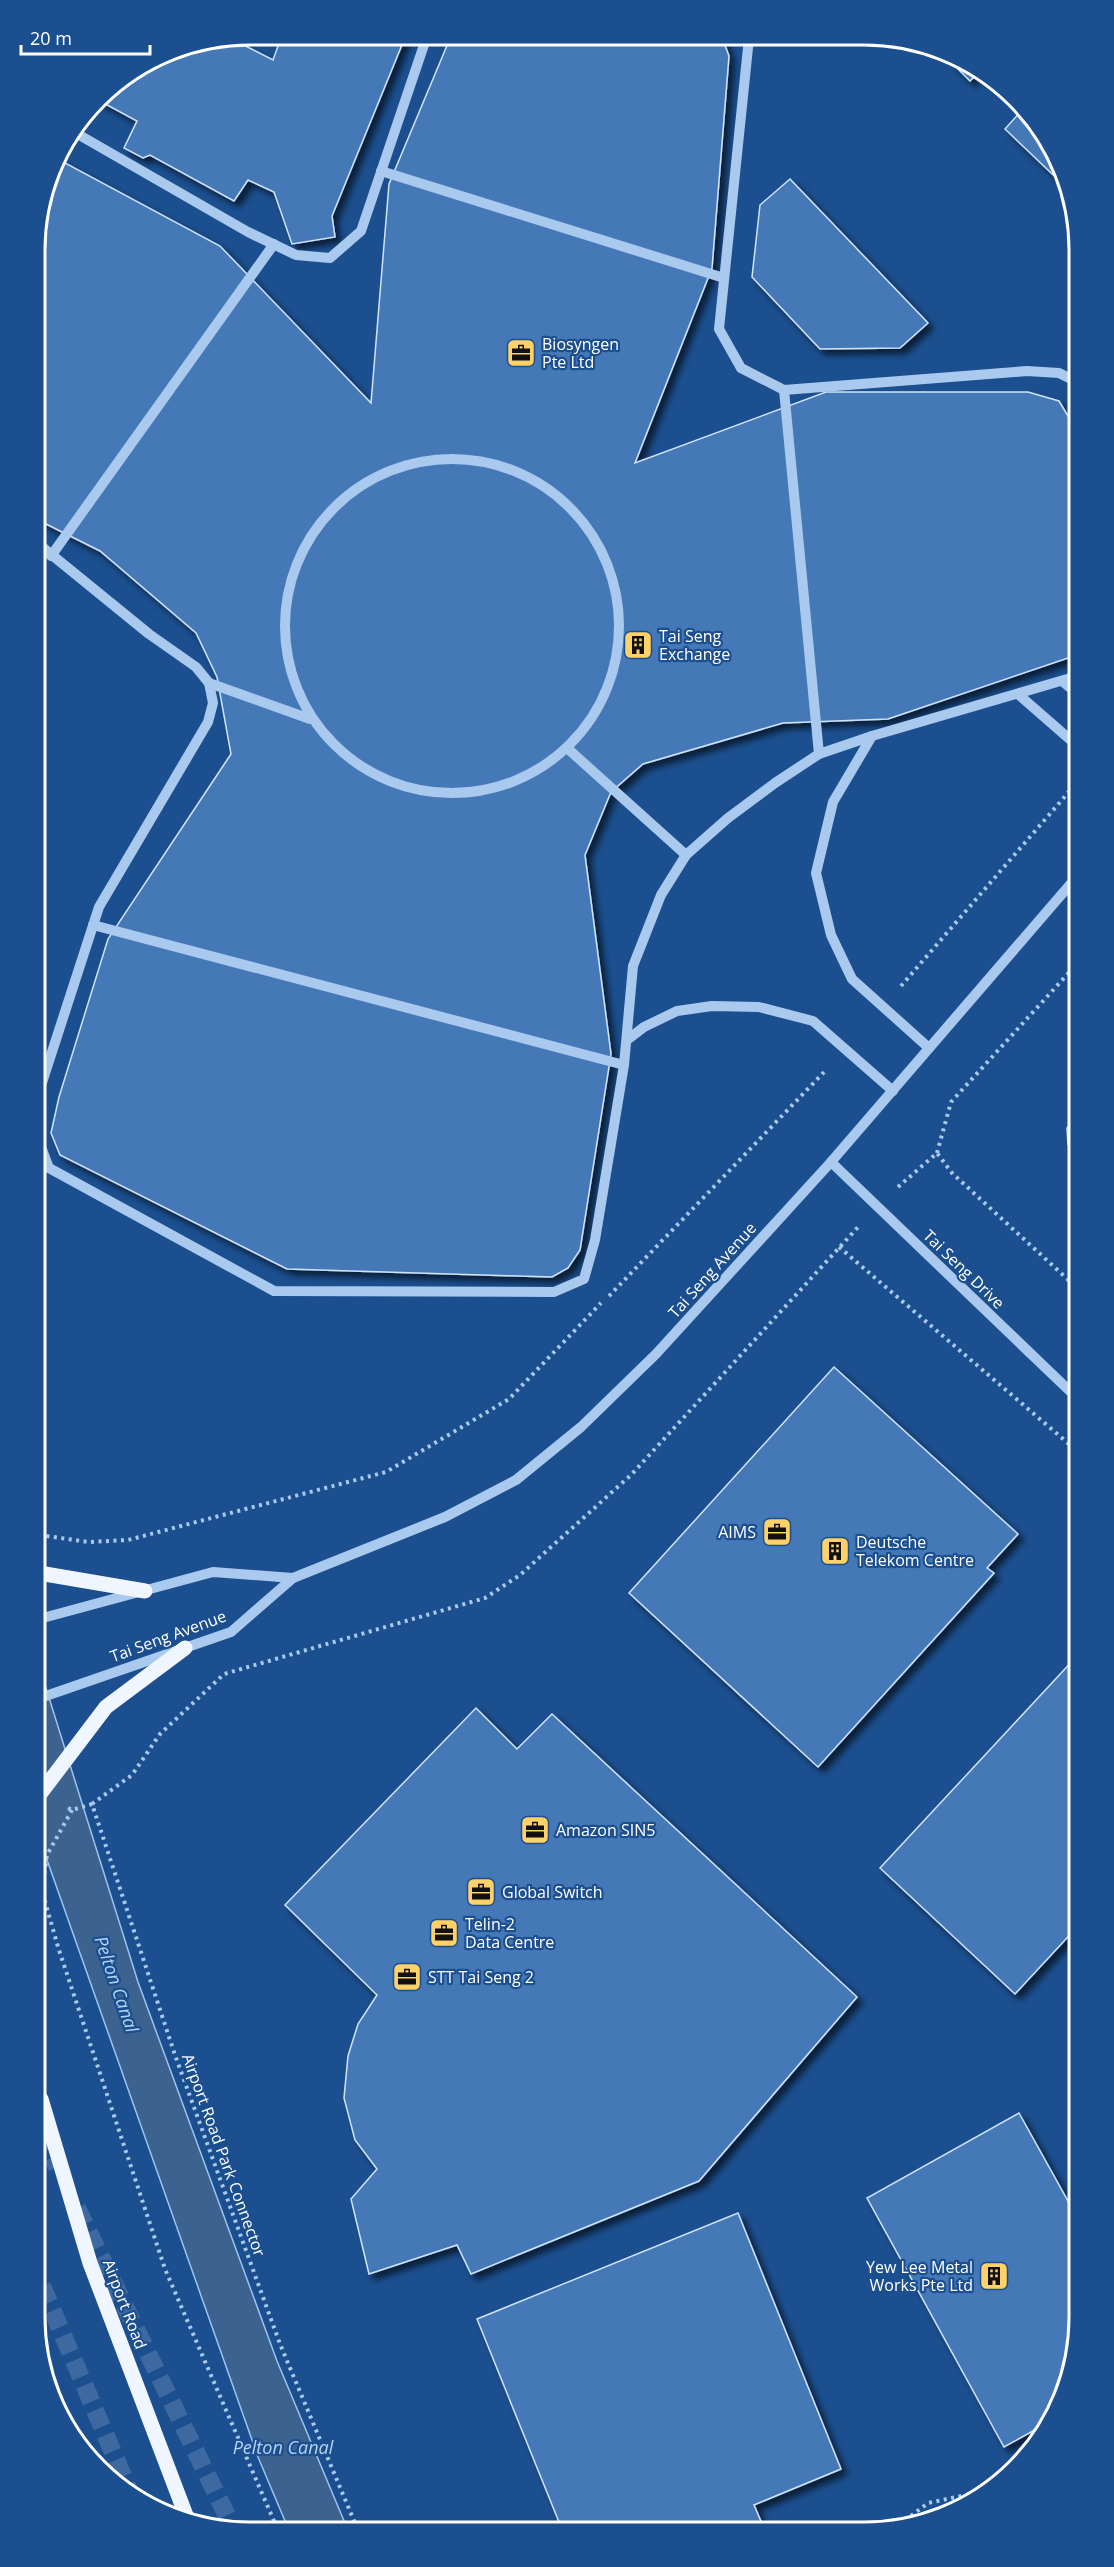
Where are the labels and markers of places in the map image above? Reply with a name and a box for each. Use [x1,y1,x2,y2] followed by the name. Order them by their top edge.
[542,333,619,373] place label: Biosyngen Pte Ltd
[505,337,537,369] office icon: Biosyngen Pte Ltd
[659,625,730,665] place label: Tai Seng Exchange
[622,629,654,661] building icon: Tai Seng Exchange
[761,1516,793,1548] office icon: AIMS
[718,1521,756,1543] place label: AIMS
[856,1531,974,1571] place label: Deutsche Telekom Centre
[819,1535,851,1567] building icon: Deutsche Telekom Centre
[519,1814,551,1846] office icon: Amazon SIN5
[556,1819,655,1841] place label: Amazon SIN5
[465,1876,497,1908] office icon: Global Switch
[502,1881,603,1903] place label: Global Switch
[465,1913,554,1953] place label: Telin-2 Data Centre
[428,1917,460,1949] office icon: Telin-2 Data Centre
[391,1961,423,1993] office icon: STT Tai Seng 2
[428,1966,534,1988] place label: STT Tai Seng 2
[866,2256,973,2296] place label: Yew Lee Metal Works Pte Ltd
[978,2260,1010,2292] building icon: Yew Lee Metal Works Pte Ltd

